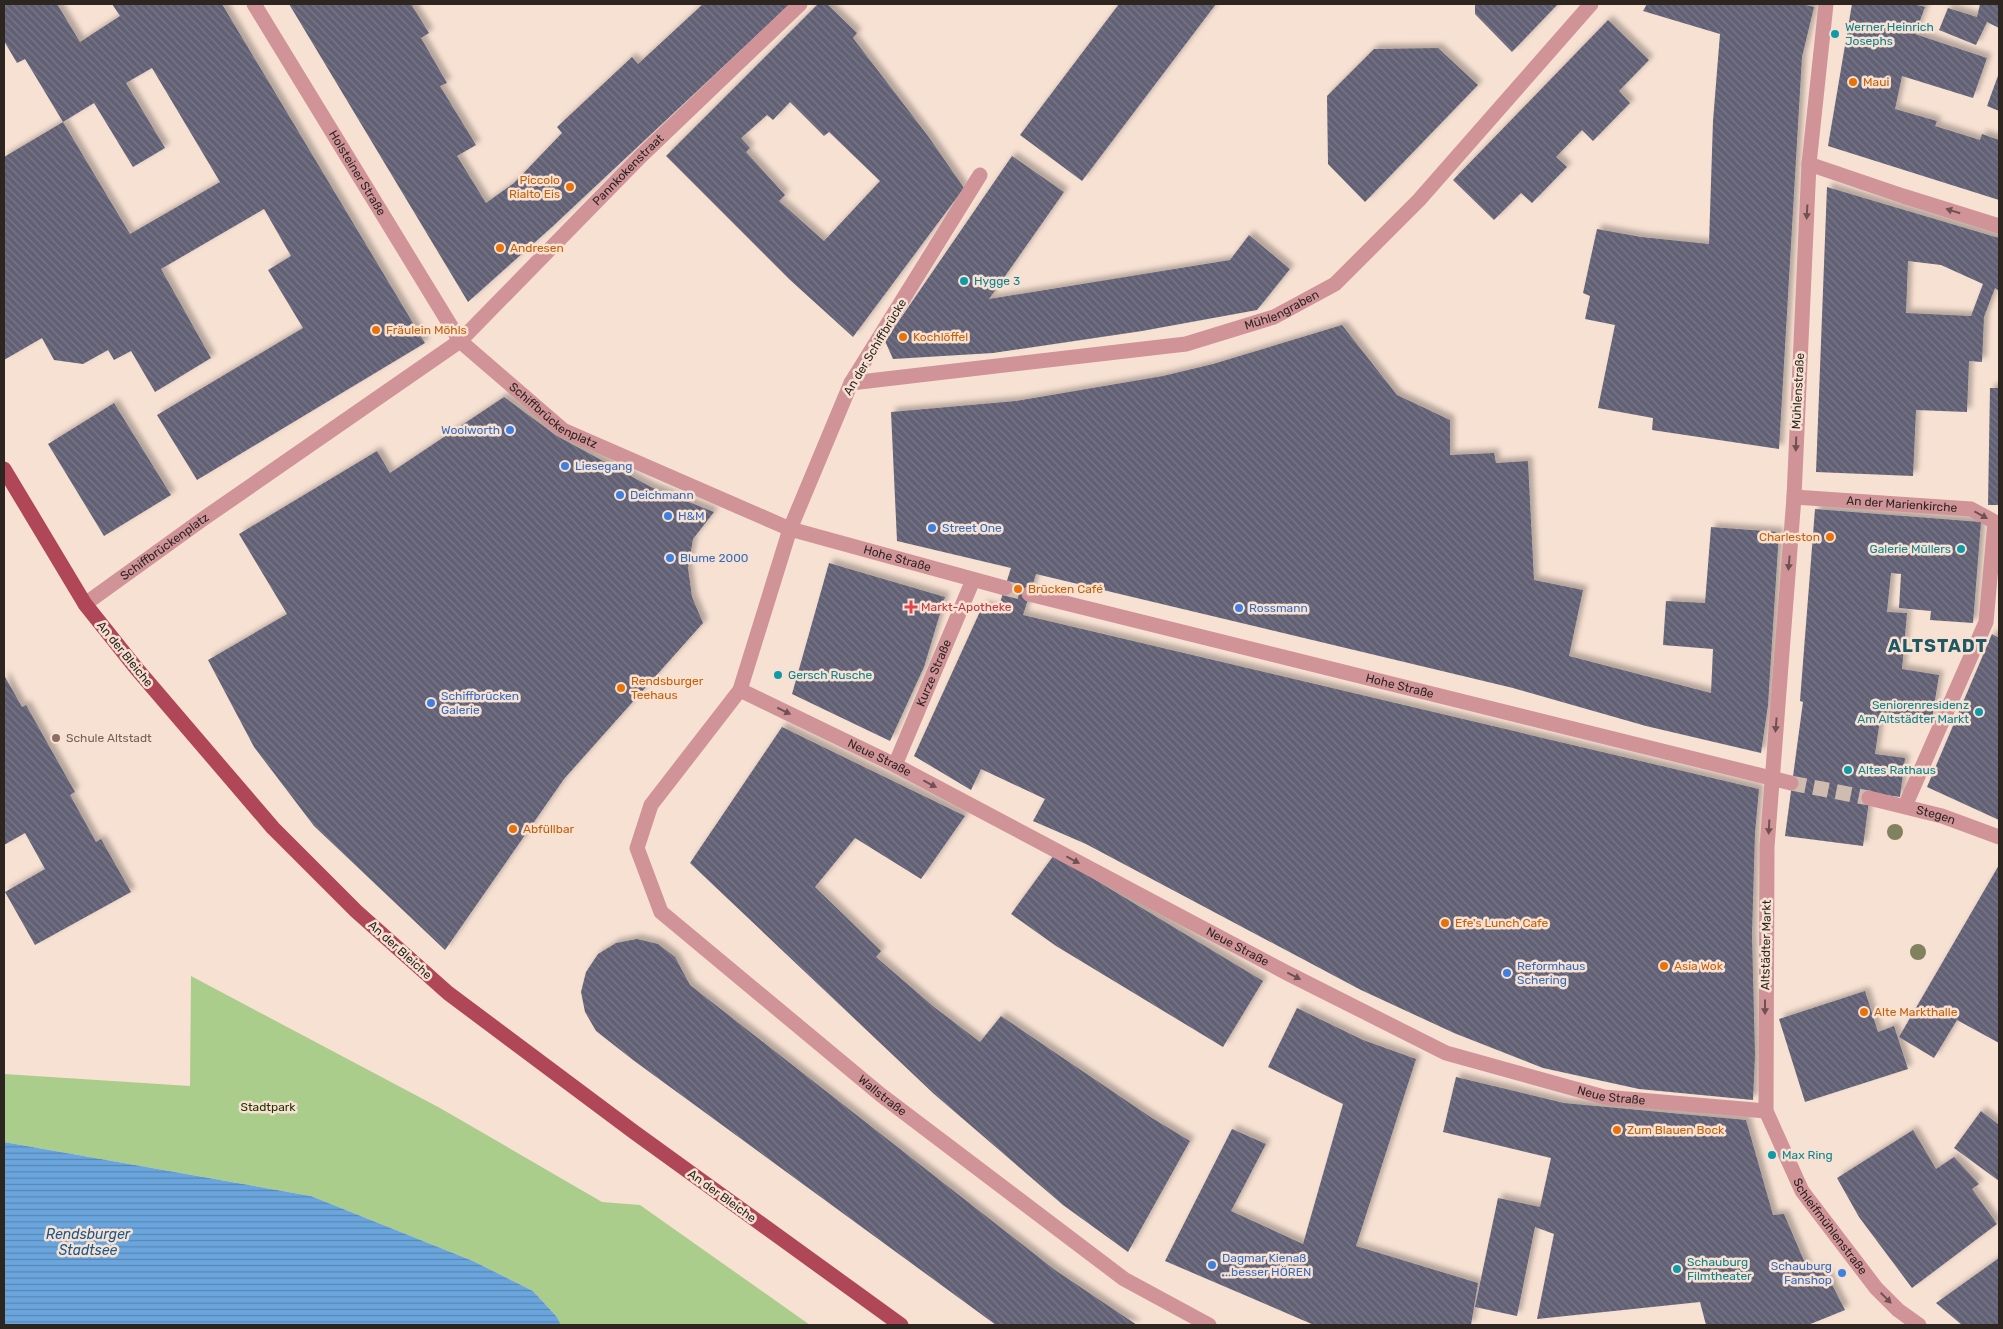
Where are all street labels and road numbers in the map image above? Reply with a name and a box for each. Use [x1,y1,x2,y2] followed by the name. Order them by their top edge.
[326,128,389,218] street label: Holsteiner Straße
[590,131,667,208] street label: Pannkokenstraat
[1243,287,1321,333] street label: Mühlengraben
[841,296,909,398] street label: An der Schiffbrücke
[1789,352,1807,430] street label: Mühlenstraße
[506,380,599,451] street label: Schiffbrückenplatz
[1846,494,1958,515] street label: An der Marienkirche
[118,510,211,583] street label: Schiffbrückenplatz
[862,542,933,574] street label: Hohe Straße
[94,618,156,690] street label: An der Bleiche
[914,637,954,709] street label: Kurze Straße
[1364,671,1435,701] street label: Hohe Straße
[845,736,914,779] street label: Neue Straße
[1915,803,1957,827] street label: Stegen
[1758,899,1774,990] street label: Altstädter Markt
[365,918,435,982] street label: An der Bleiche
[1204,924,1272,969] street label: Neue Straße
[855,1072,909,1119] street label: Wallstraße
[1576,1083,1646,1108] street label: Neue Straße
[685,1167,759,1225] street label: An der Bleiche
[1790,1176,1870,1278] street label: Schleifmühlenstraße

